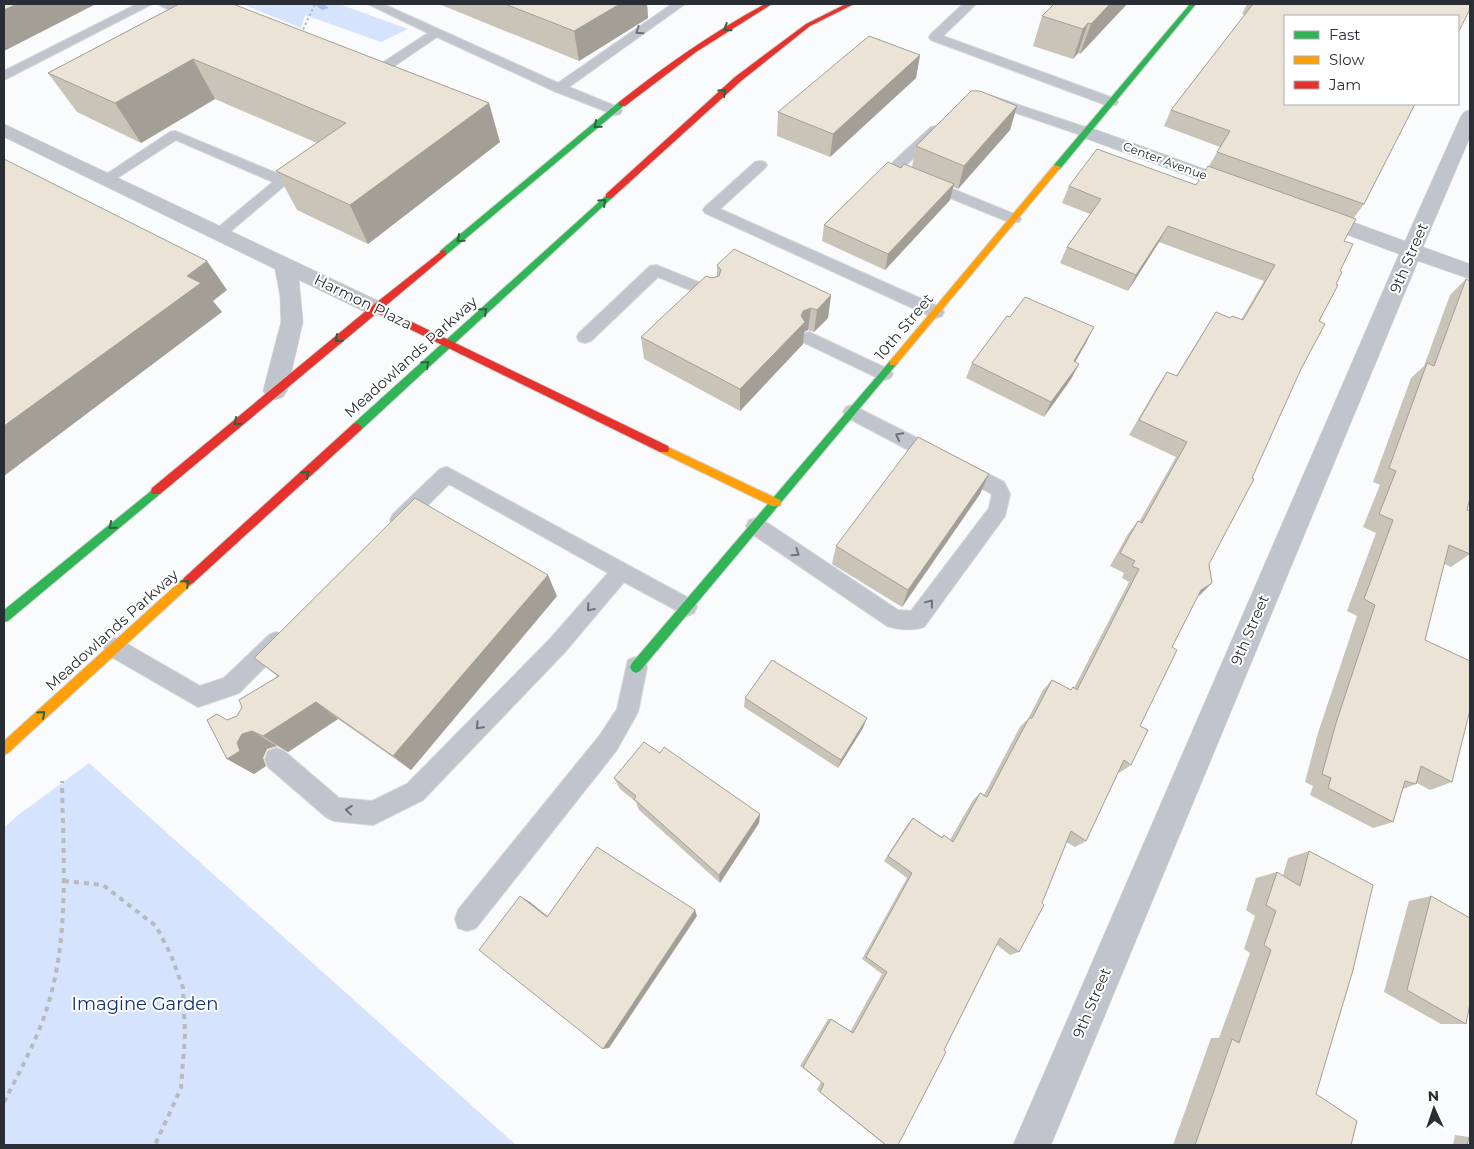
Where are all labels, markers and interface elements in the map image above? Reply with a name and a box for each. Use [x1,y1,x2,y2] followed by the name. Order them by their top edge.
[1284,15,1459,105] legend
[724,22,733,31] one-way arrow
[635,25,645,34] one-way arrow
[1329,25,1360,44] text: Fast
[1329,50,1365,69] text: Slow
[1328,75,1361,94] text: Jam
[718,89,727,98] one-way arrow
[594,120,603,128] one-way arrow
[1121,138,1209,183] street label: Center Avenue
[598,198,607,207] one-way arrow
[1385,220,1432,296] street label: 9th Street
[456,233,466,242] one-way arrow
[311,270,415,333] street label: Harmon Plaza
[870,290,937,364] street label: 10th Street
[340,291,482,421] street label: Meadowlands Parkway
[478,308,487,317] one-way arrow
[334,333,343,342] one-way arrow
[420,361,429,370] one-way arrow
[234,417,243,425] one-way arrow
[895,432,904,442] one-way arrow
[300,471,309,480] one-way arrow
[109,521,118,529] one-way arrow
[791,547,800,556] one-way arrow
[41,564,183,694] street label: Meadowlands Parkway
[180,580,189,589] one-way arrow
[1226,592,1273,668] street label: 9th Street
[924,599,933,609] one-way arrow
[587,602,596,611] one-way arrow
[36,711,45,720] one-way arrow
[475,720,484,729] one-way arrow
[345,805,353,816] one-way arrow
[1068,965,1115,1041] street label: 9th Street
[72,993,218,1015] park label: Imagine Garden
[1409,1084,1459,1134] north arrow
[1427,1087,1439,1105] text: N

